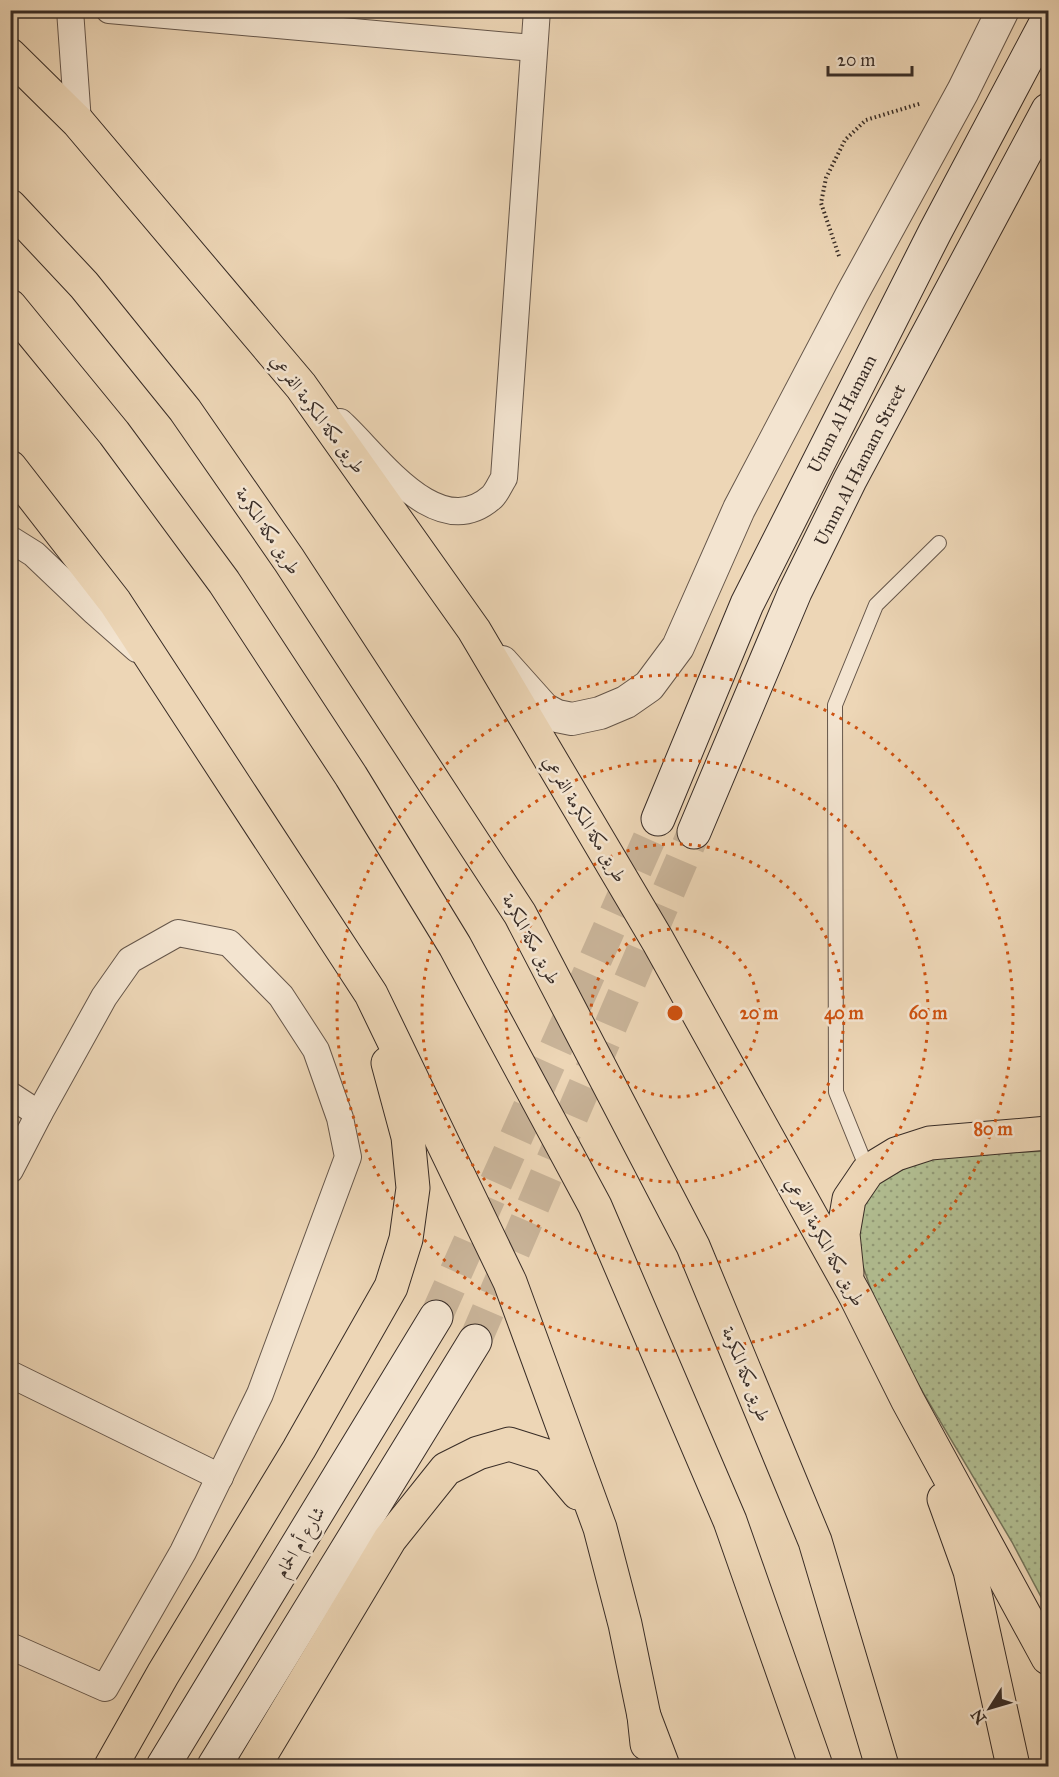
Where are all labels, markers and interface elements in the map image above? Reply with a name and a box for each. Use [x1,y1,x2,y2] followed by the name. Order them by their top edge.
[828,39,912,77] scale bar
[837,49,875,71] text: 20 m
[263,350,370,480] street label: طريق مكة المكرمة الفرعي
[803,351,881,477] street label: Umm Al Hamam
[810,380,911,549] street label: Umm Al Hamam Street
[230,483,305,579] street label: طريق مكة المكرمة
[535,752,631,888] street label: طريق مكة المكرمة الفرعي
[496,890,565,989] street label: طريق مكة المكرمة
[740,1002,779,1024] text: 20 m
[824,1002,865,1025] text: 40 m
[909,1002,948,1024] text: 60 m
[665,1003,685,1023] centre of rings
[973,1118,1013,1140] text: 80 m
[777,1174,869,1312] street label: طريق مكة المكرمة الفرعي
[716,1323,775,1425] street label: طريق مكة المكرمة
[268,1501,334,1584] street label: شارع أم الحمام
[960,1678,1020,1738] north arrow
[966,1705,990,1728] text: N

